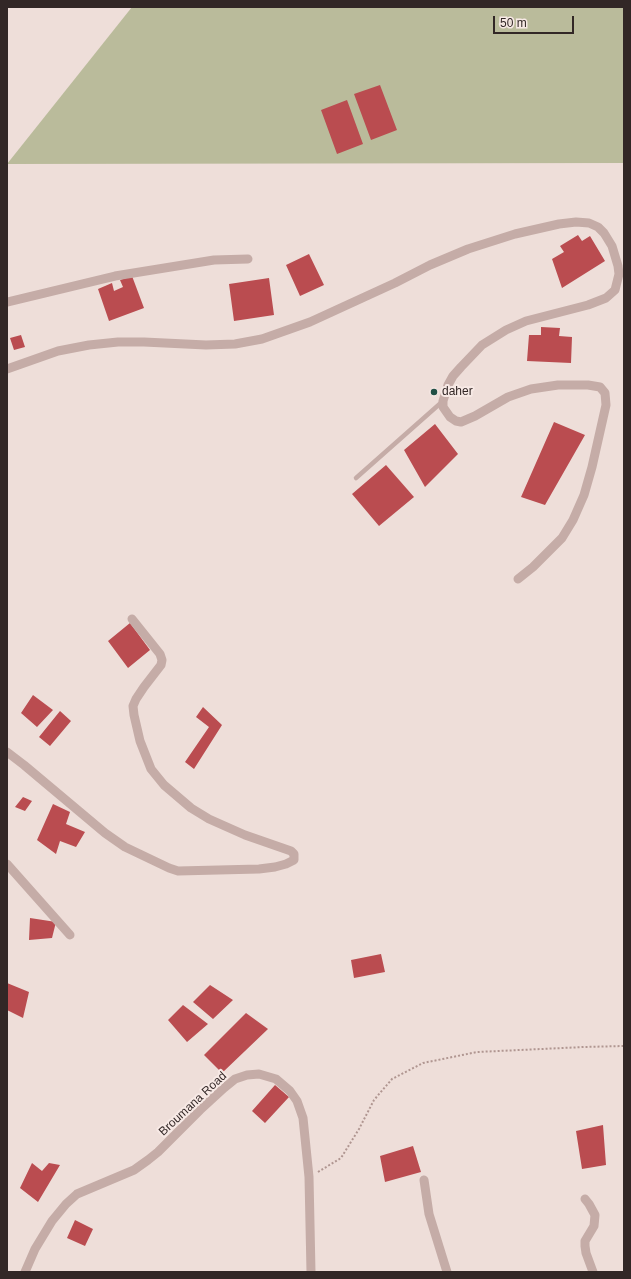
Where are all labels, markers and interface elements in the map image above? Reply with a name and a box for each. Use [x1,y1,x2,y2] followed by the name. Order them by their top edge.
[495,8,576,34] scale bar
[500,16,527,30] text: 50 m
[442,385,473,399] place label: daher
[429,387,439,397] marker: daher
[156,1069,230,1139] street label: Broumana Road

